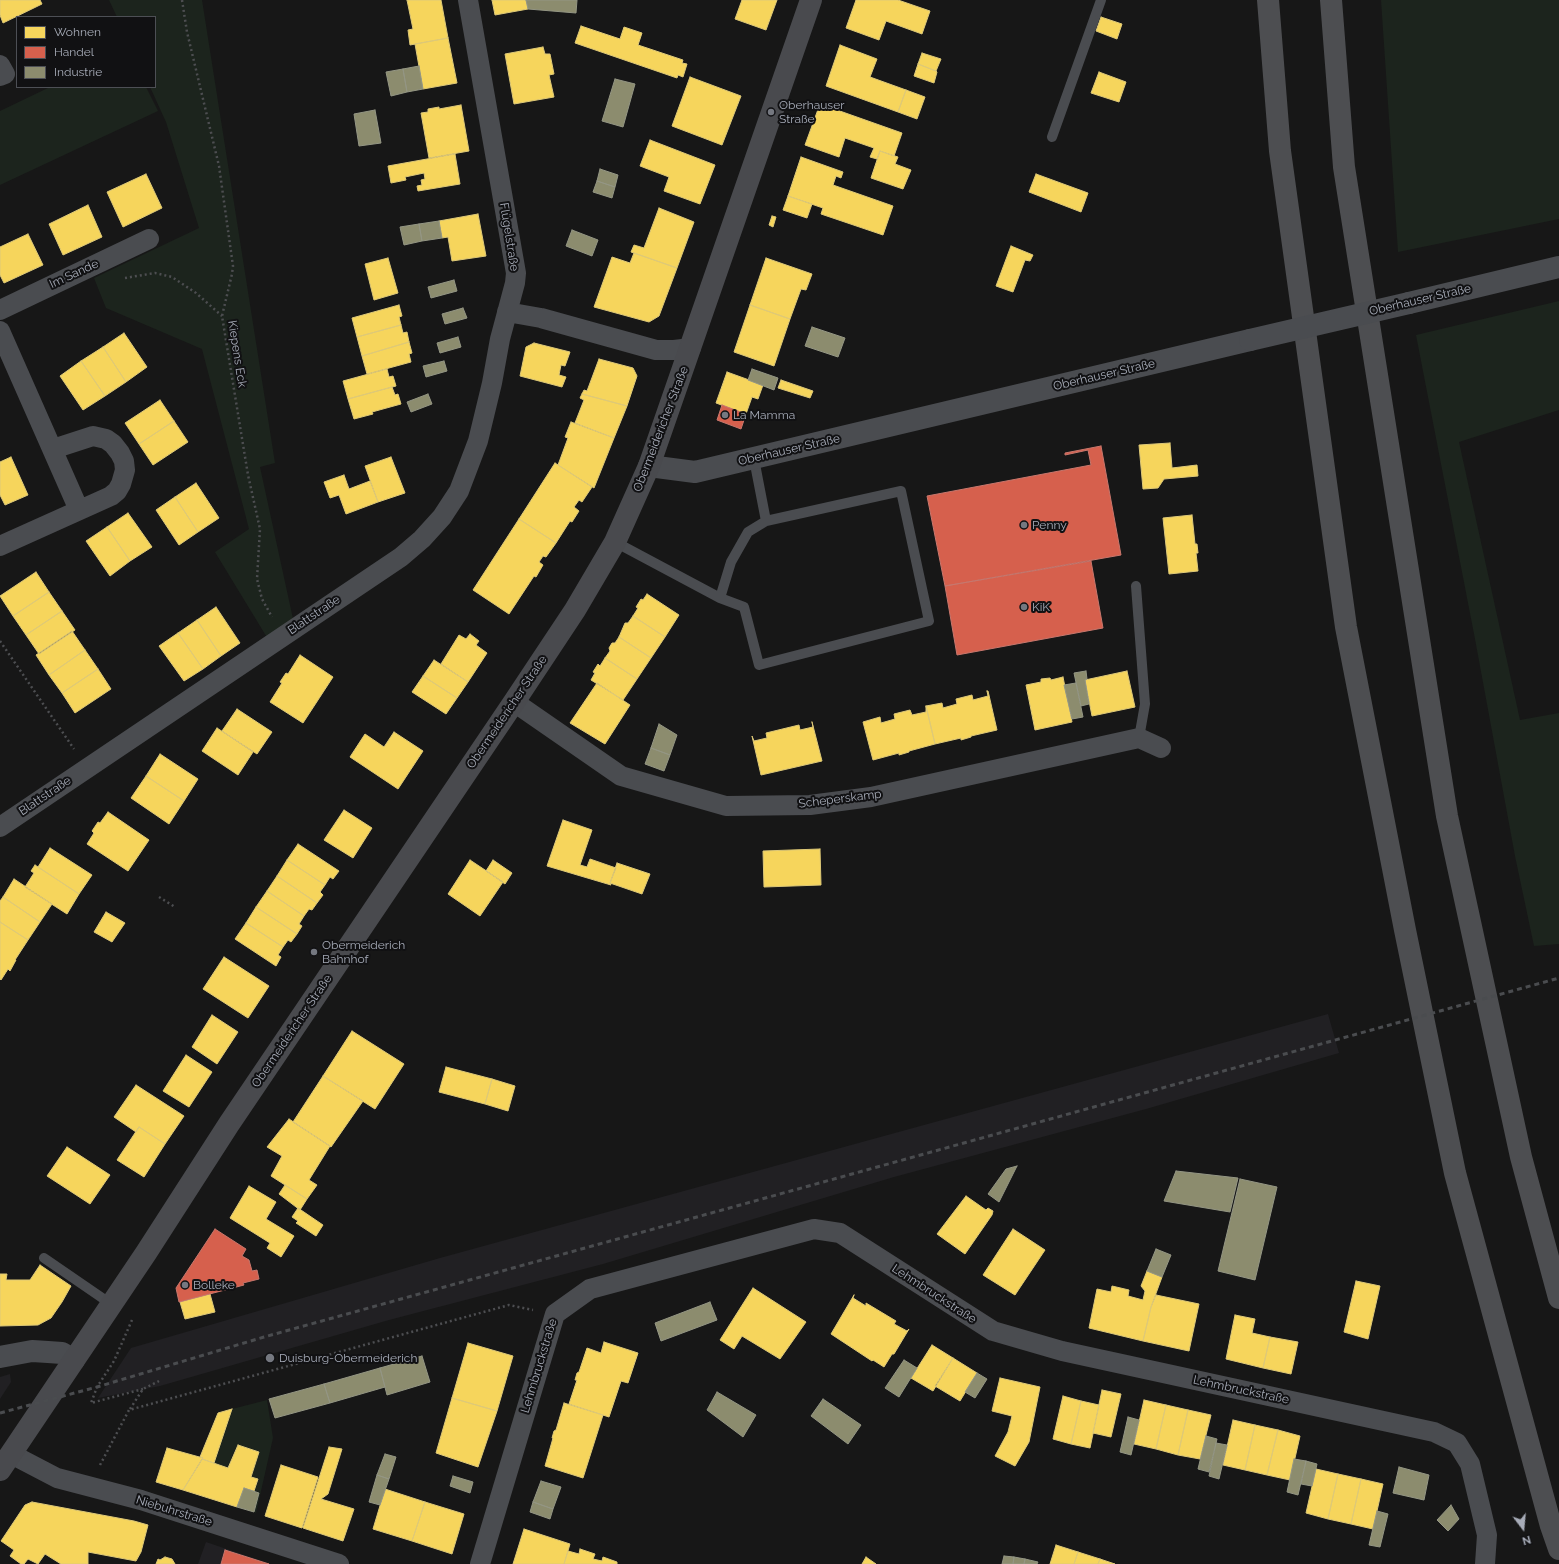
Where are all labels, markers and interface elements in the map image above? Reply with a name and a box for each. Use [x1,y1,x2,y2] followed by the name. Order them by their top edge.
[16,16,156,88] legend
[54,25,101,39] text: Wohnen
[54,45,94,59] text: Handel
[54,65,102,79] text: Industrie
[779,98,844,126] place label: Oberhauser Straße
[766,107,776,117] marker: Oberhauser Straße
[496,202,522,272] street label: Flügelstraße
[47,256,101,292] street label: Im Sande
[1368,281,1472,319] street label: Oberhauser Straße
[225,319,249,389] street label: Kiepens Eck
[1052,356,1156,394] street label: Oberhauser Straße
[630,364,692,494] street label: Obermeidericher Straße
[733,408,795,422] place label: La Mamma
[720,410,730,420] marker: La Mamma
[737,431,841,469] street label: Oberhauser Straße
[1032,518,1067,532] place label: Penny
[1019,520,1029,530] marker: Penny
[285,592,343,638] street label: Blattstraße
[1032,600,1050,614] place label: KiK
[1019,602,1029,612] marker: KiK
[464,653,550,771] street label: Obermeidericher Straße
[16,773,74,819] street label: Blattstraße
[798,787,882,811] street label: Scheperskamp
[322,938,405,966] place label: Obermeiderich Bahnhof
[309,947,319,957] marker: Obermeiderich Bahnhof
[249,972,335,1090] street label: Obermeidericher Straße
[889,1261,979,1327] street label: Lehmbruckstraße
[193,1278,235,1292] place label: Bolleke
[180,1280,190,1290] marker: Bolleke
[518,1317,560,1415] street label: Lehmbruckstraße
[279,1351,417,1365] place label: Duisburg-Obermeiderich
[264,1352,276,1364] marker: Duisburg-Obermeiderich
[1192,1373,1290,1407] street label: Lehmbruckstraße
[134,1493,214,1529] street label: Niebuhrstraße
[1503,1508,1543,1548] north arrow
[1521,1533,1532,1547] text: N

